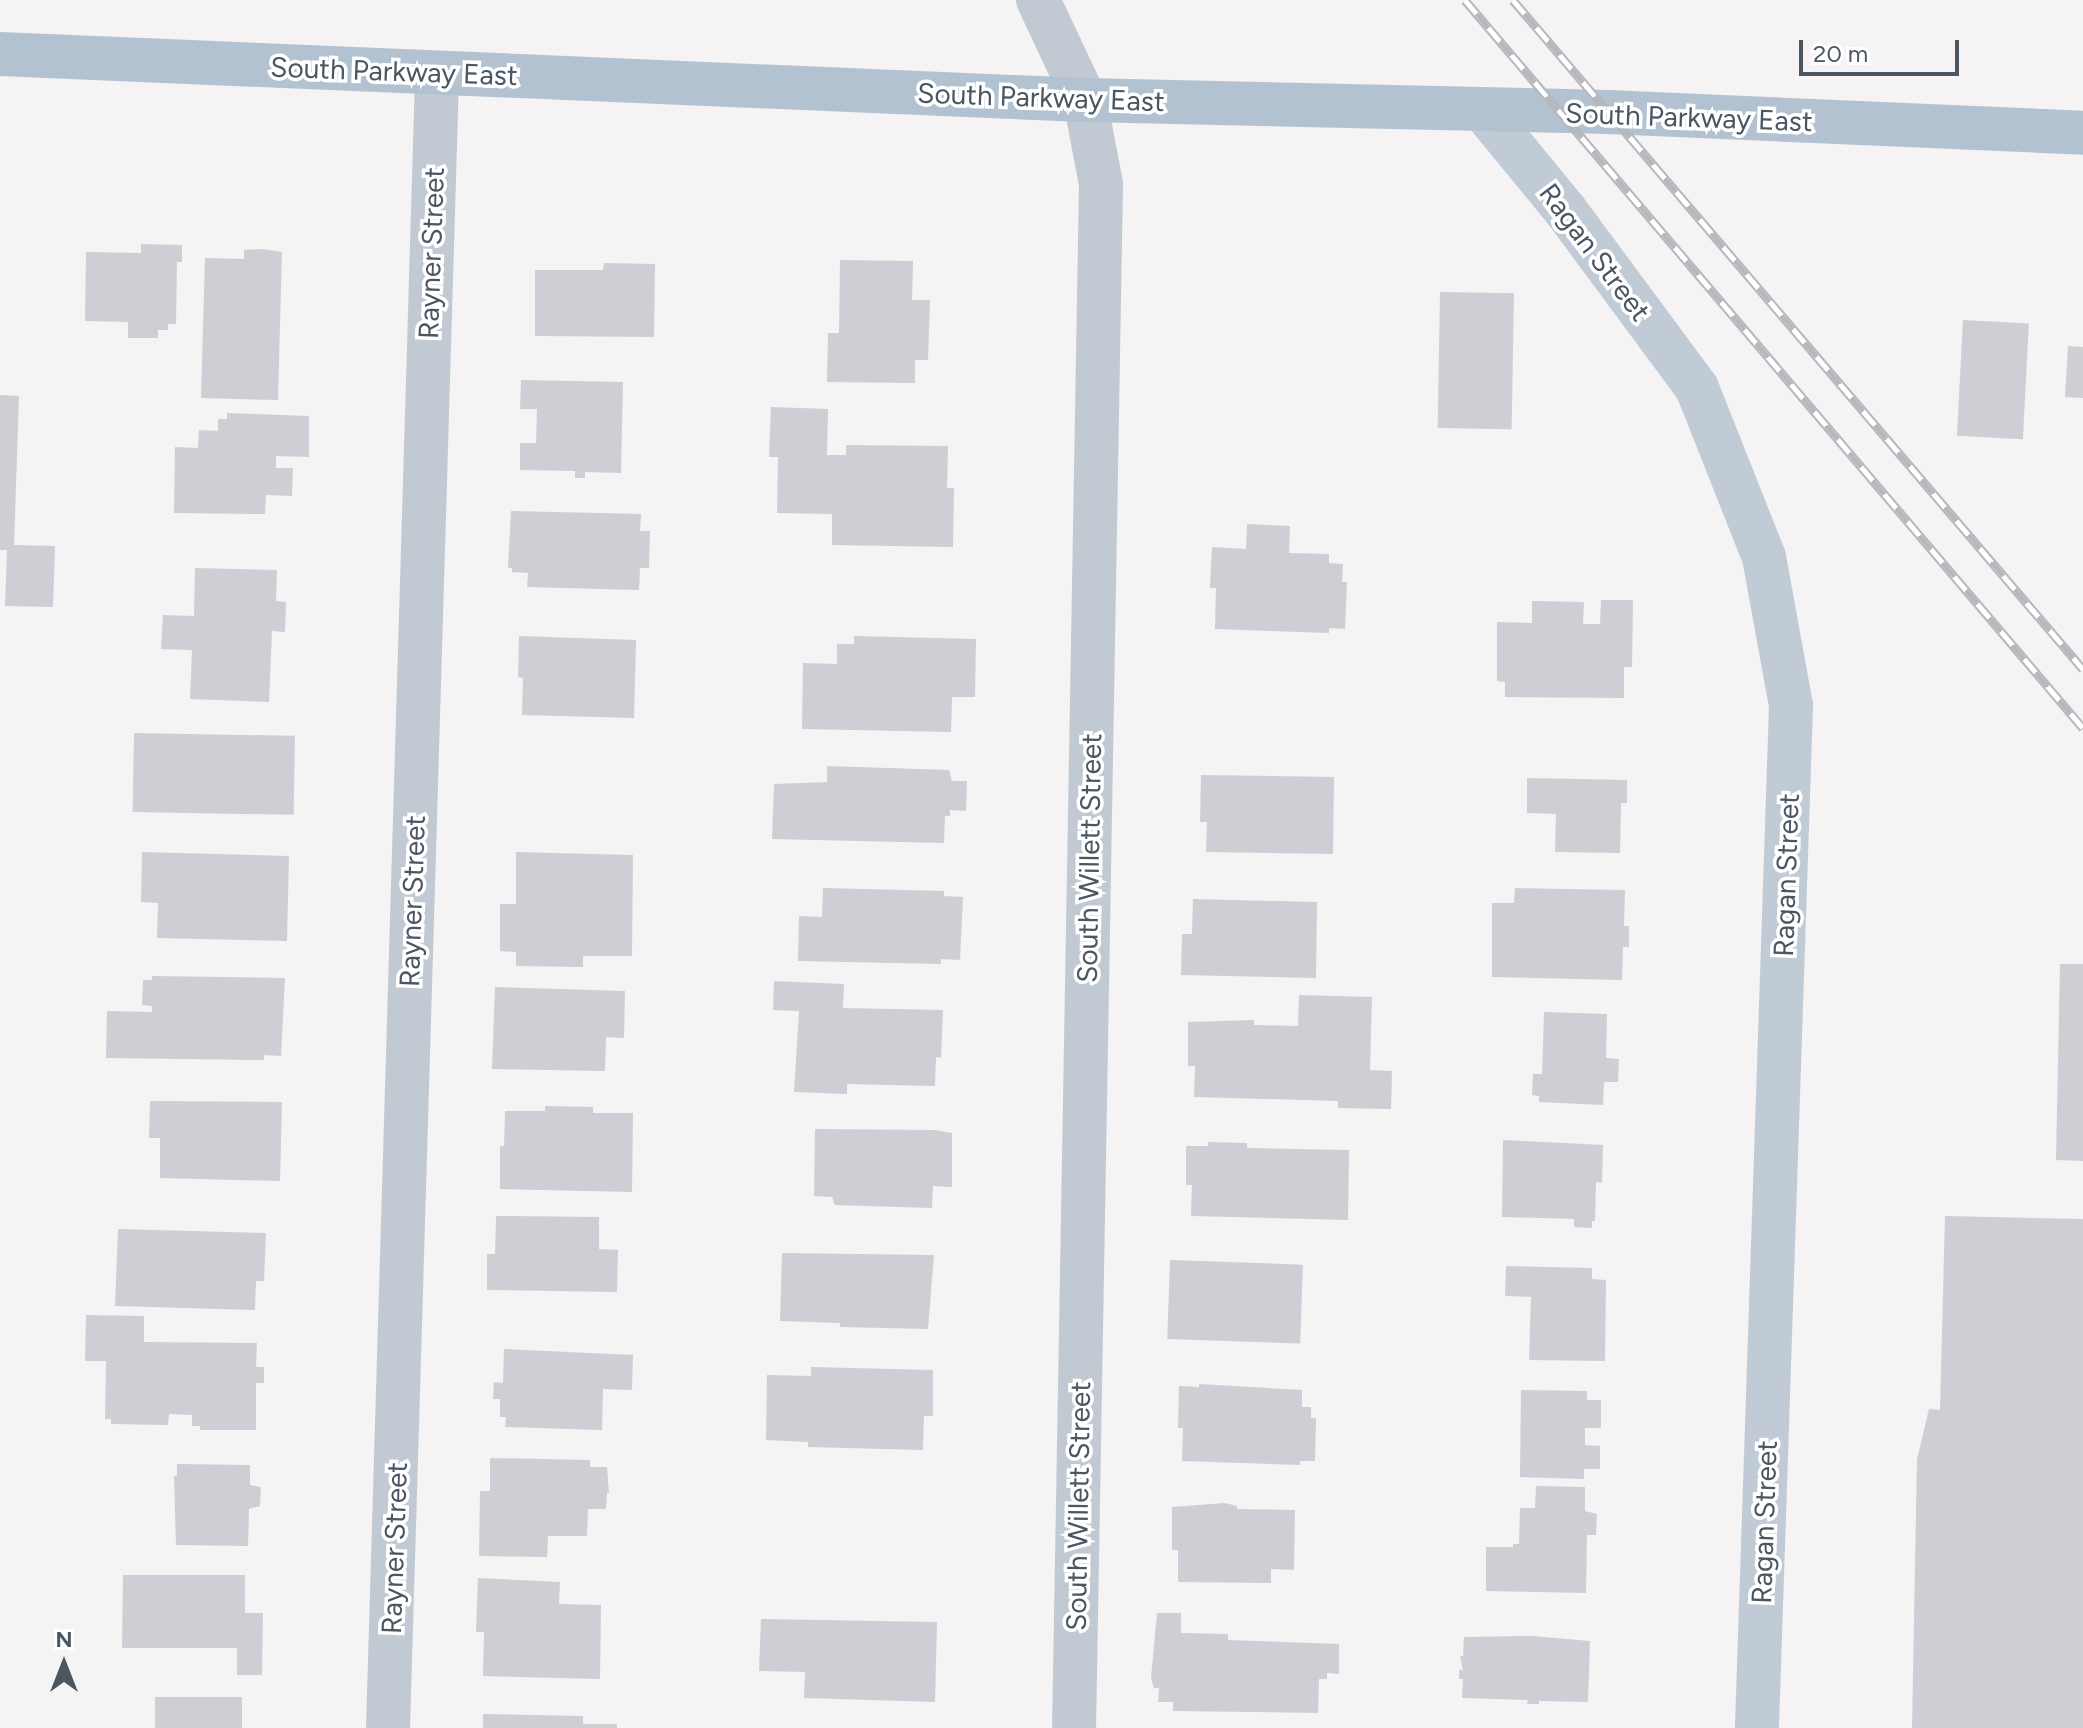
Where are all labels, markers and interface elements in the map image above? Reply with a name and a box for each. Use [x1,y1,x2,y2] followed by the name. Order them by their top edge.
[1803,24,1963,74] scale bar
[1813,39,1868,68] text: 20 m
[270,50,518,92] street label: South Parkway East
[917,76,1165,118] street label: South Parkway East
[1565,96,1813,138] street label: South Parkway East
[411,166,451,340] street label: Rayner Street
[1532,177,1658,327] street label: Ragan Street
[1070,733,1108,983] street label: South Willett Street
[1766,793,1806,957] street label: Ragan Street
[392,814,432,988] street label: Rayner Street
[1059,1381,1097,1631] street label: South Willett Street
[1744,1440,1784,1604] street label: Ragan Street
[374,1461,414,1635] street label: Rayner Street
[24,1624,104,1704] north arrow
[55,1626,73,1653] text: N

